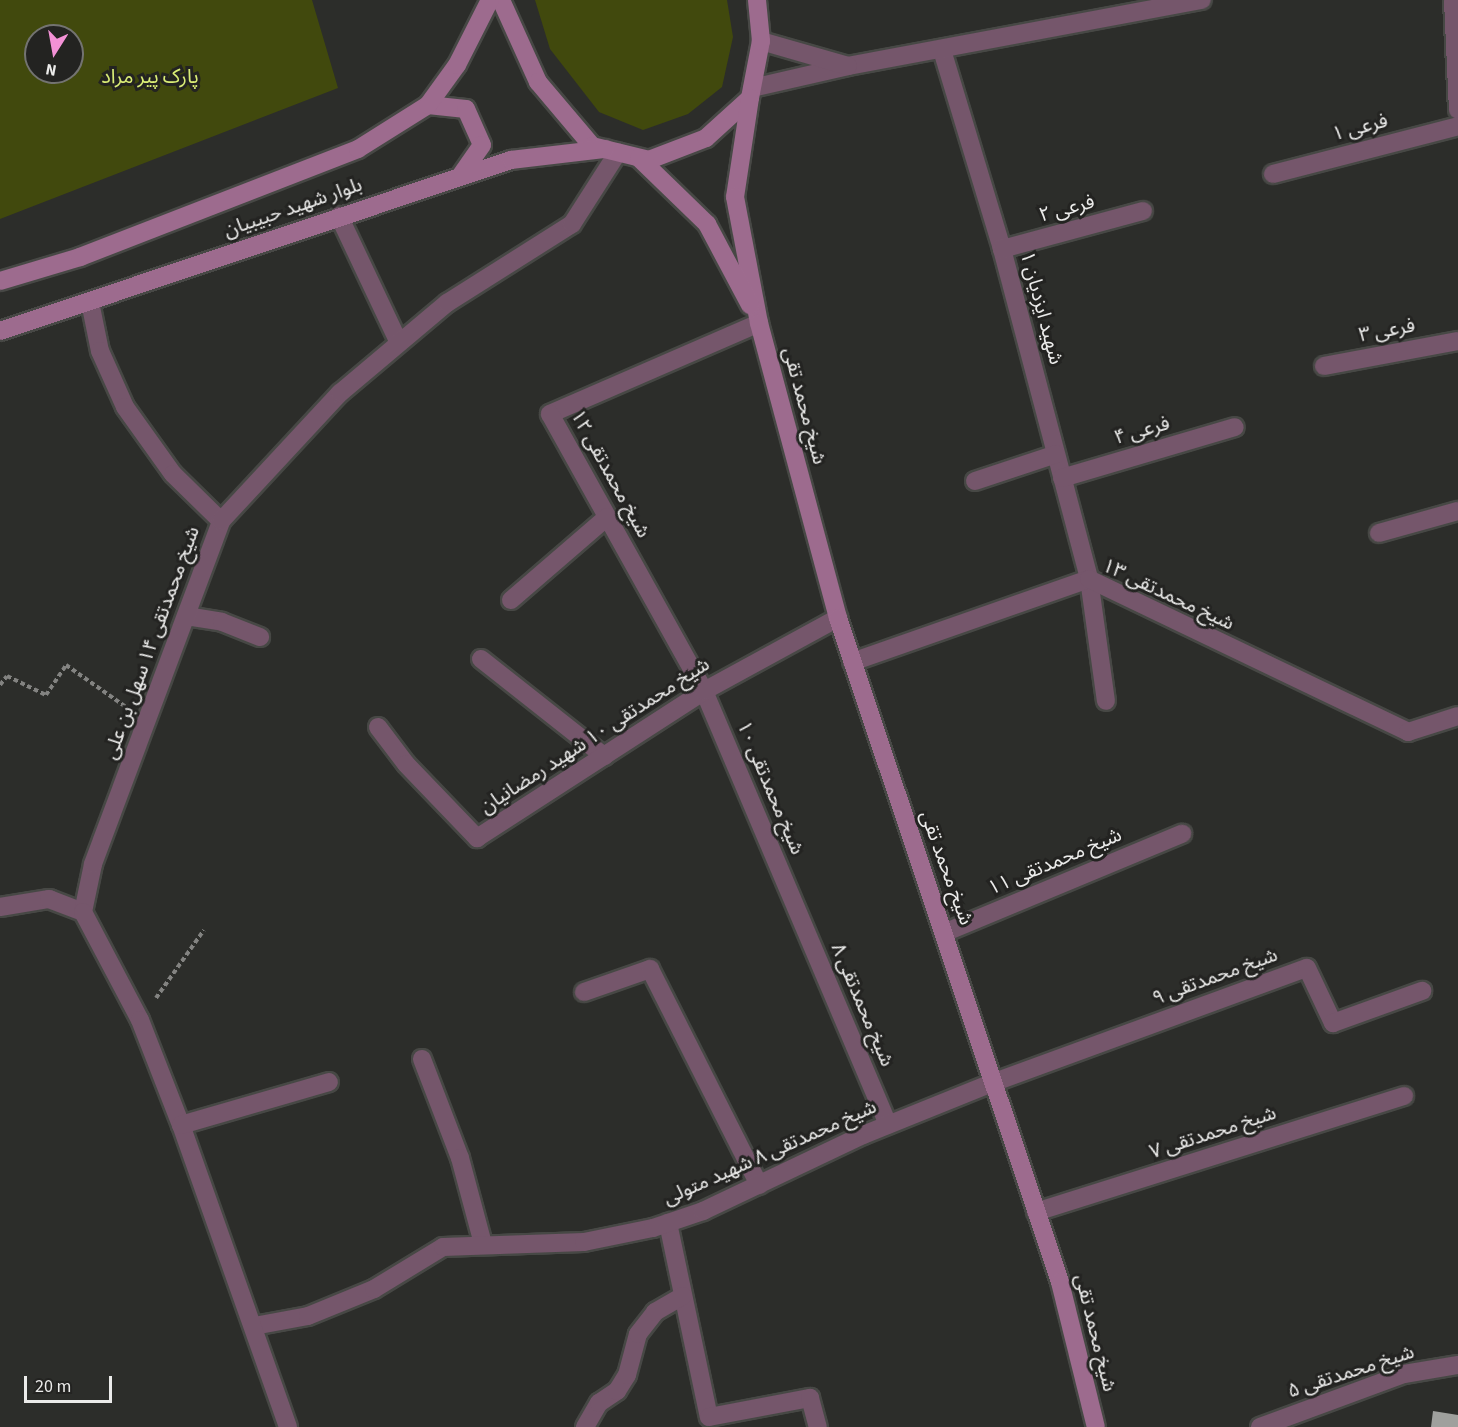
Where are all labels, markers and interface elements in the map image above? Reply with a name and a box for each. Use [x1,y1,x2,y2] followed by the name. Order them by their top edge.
[24,24,84,84] north arrow
[44,58,58,82] text: N
[101,65,199,89] park label: پارک پیر مراد
[1330,109,1390,147] street label: فرعی ۱
[221,173,365,243] street label: بلوار شهید حبیبیان
[1037,190,1097,228] street label: فرعی ۲
[1014,249,1068,367] street label: شهید ایزدیان ۱
[1357,314,1417,348] street label: فرعی ۳
[777,345,831,467] street label: شیخ محمد تقی
[565,406,655,542] street label: شیخ محمدتقی ۱۲
[1111,412,1173,450] street label: فرعی ۴
[99,523,205,763] street label: شیخ محمدتقی ۱۴ سهل بن علی
[1098,554,1238,636] street label: شیخ محمدتقی ۱۳
[476,653,714,819] street label: شیخ محمدتقی ۱۰ شهید رمضانیان
[731,717,809,859] street label: شیخ محمدتقی ۱۰
[914,807,978,929] street label: شیخ محمد تقی
[984,823,1126,901] street label: شیخ محمدتقی ۱۱
[825,940,899,1070] street label: شیخ محمدتقی ۸
[1149,943,1281,1011] street label: شیخ محمدتقی ۹
[660,1095,880,1211] street label: شیخ محمدتقی ۸ شهید متولی
[1147,1101,1279,1165] street label: شیخ محمدتقی ۷
[1069,1272,1121,1394] street label: شیخ محمد تقی
[1285,1340,1417,1404] street label: شیخ محمدتقی ۵
[27,1364,116,1402] scale bar
[35,1374,71,1399] text: 20 m

